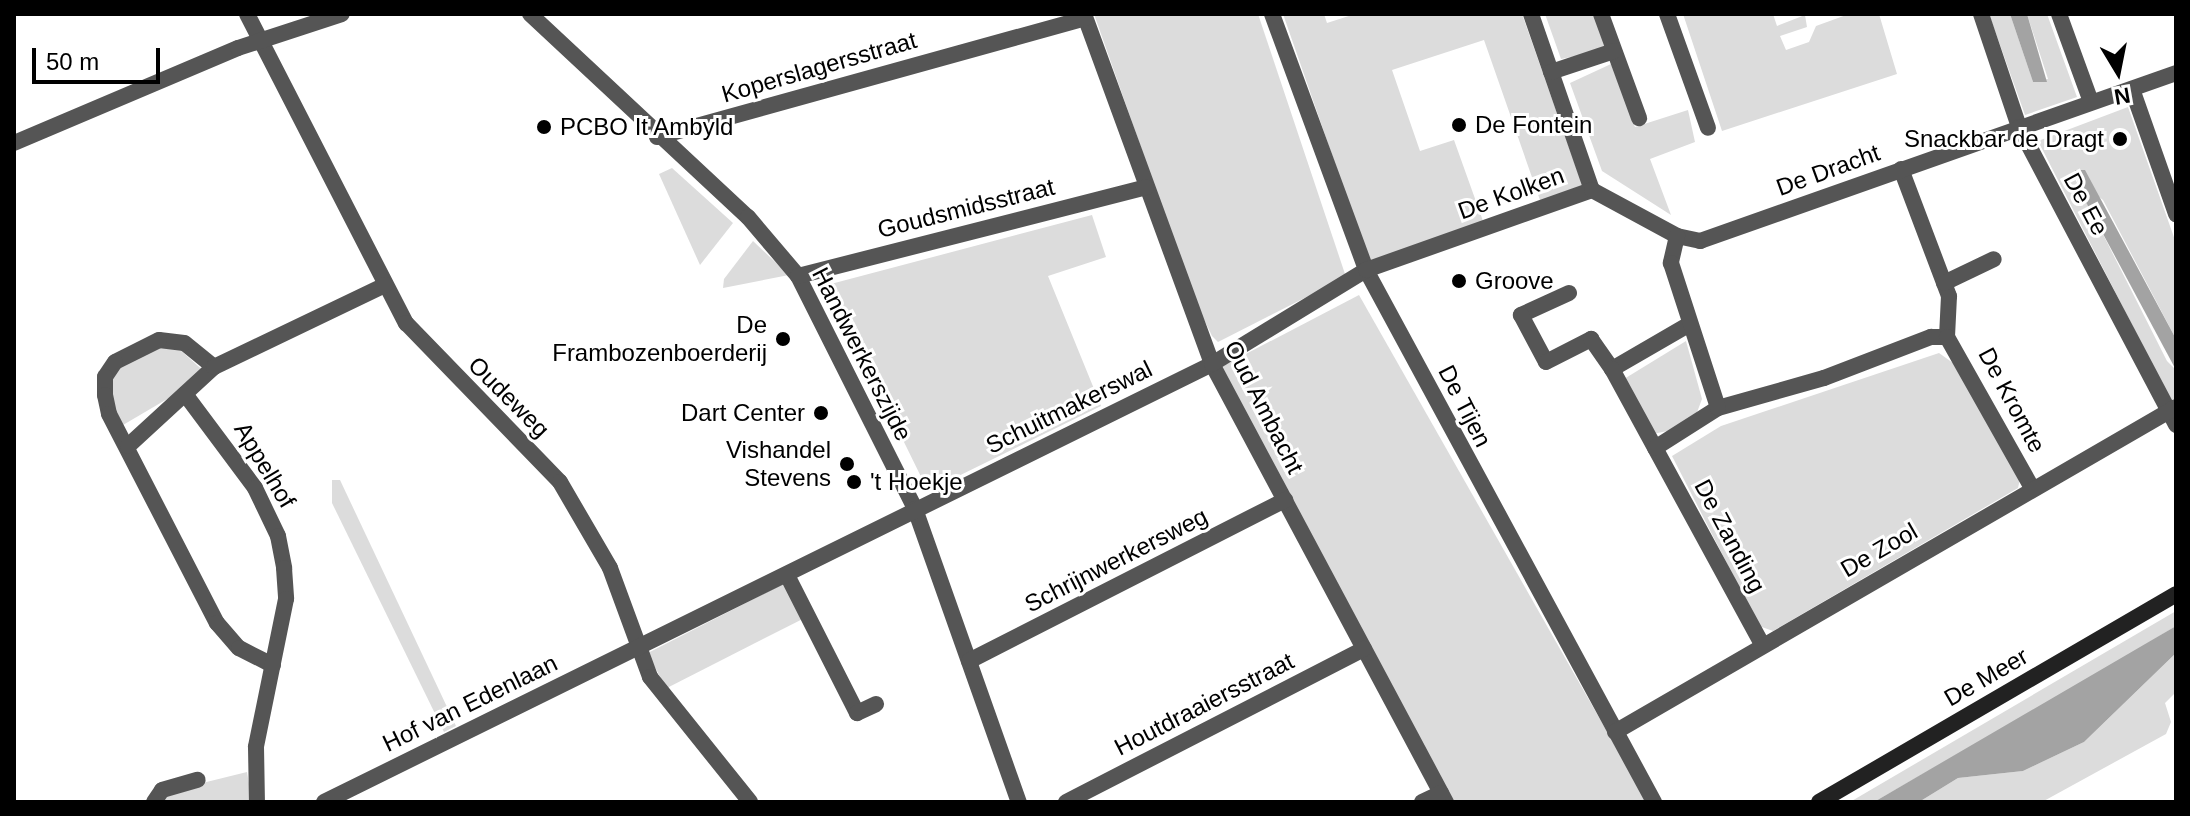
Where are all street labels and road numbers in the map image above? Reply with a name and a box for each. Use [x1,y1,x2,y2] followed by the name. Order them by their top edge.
[718,25,920,109] street label: Koperslagersstraat
[1772,138,1884,202] street label: De Dracht
[1454,161,1568,225] street label: De Kolken
[2058,168,2114,240] street label: De Ee
[875,172,1057,244] street label: Goudsmidsstraat
[806,262,918,446] street label: Handwerkerszijde
[1218,335,1310,479] street label: Oud Ambacht
[1972,343,2052,457] street label: De Kromte
[462,350,556,444] street label: Oudeweg
[981,354,1157,460] street label: Schuitmakerswal
[1432,360,1498,452] street label: De Tijen
[228,417,302,513] street label: Appelhof
[1688,474,1772,598] street label: De Zanding
[1020,501,1212,619] street label: Schrijnwerkersweg
[1835,517,1923,583] street label: De Zool
[1939,642,2033,712] street label: De Meer
[1110,646,1298,762] street label: Houtdraaiersstraat
[378,648,562,758] street label: Hof van Edenlaan

